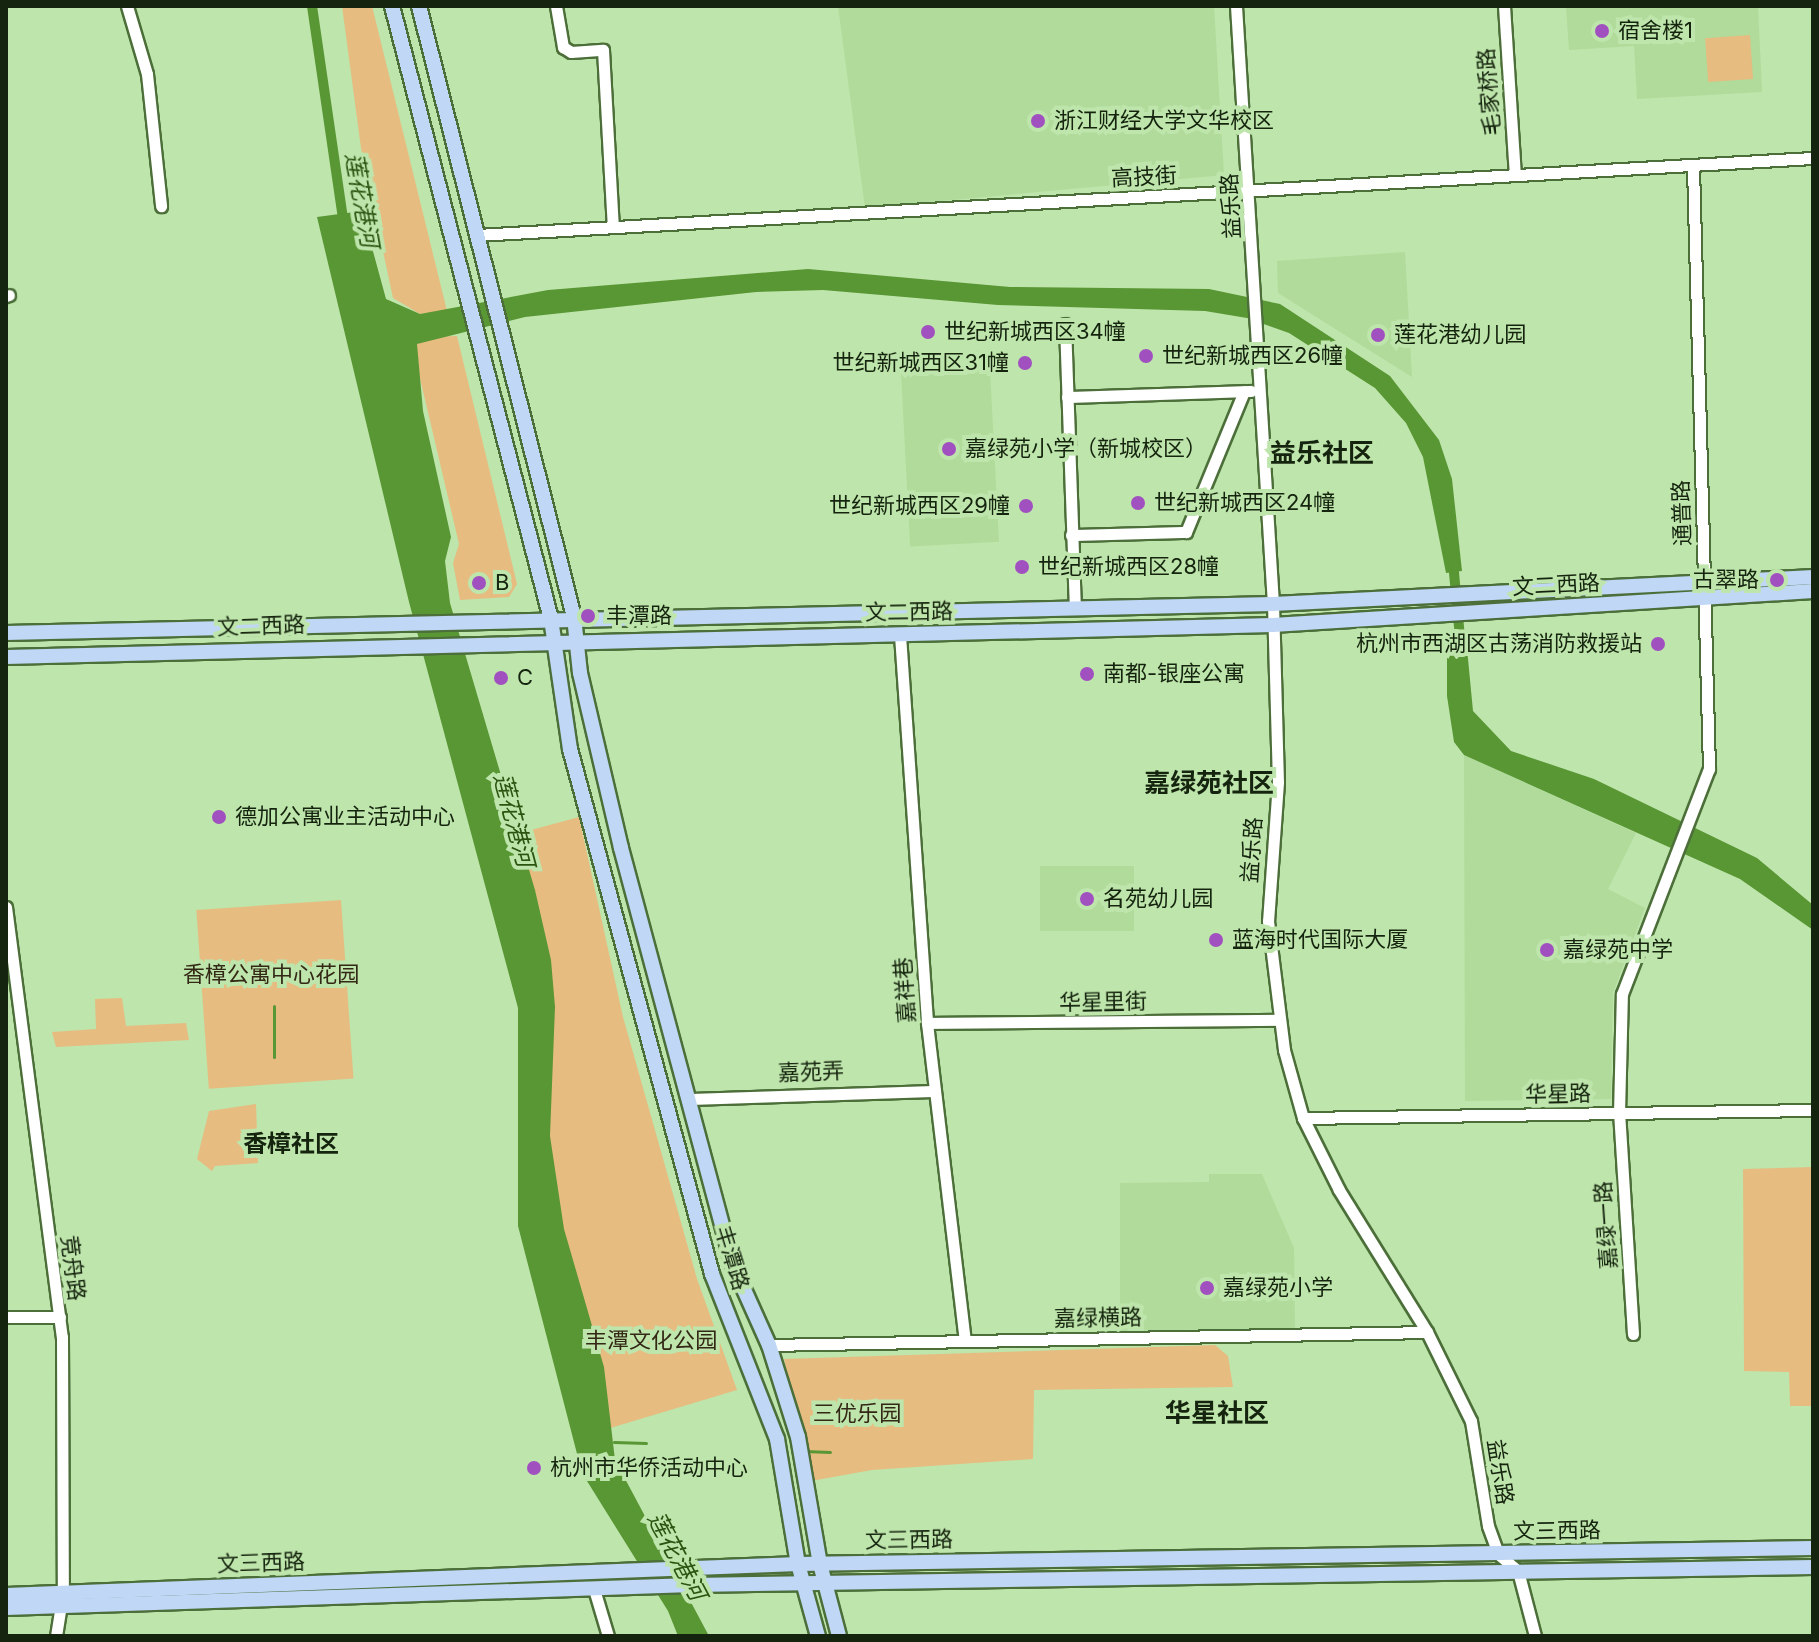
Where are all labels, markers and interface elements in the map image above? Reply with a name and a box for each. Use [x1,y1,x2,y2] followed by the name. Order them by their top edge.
[1618,18,1693,44] place label: 宿舍楼1
[1593,22,1611,40] marker: 宿舍楼1
[1473,47,1505,137] street label: 毛家桥路
[1054,108,1274,134] place label: 浙江财经大学文华校区
[1029,112,1047,130] marker: 浙江财经大学文华校区
[339,150,385,250] water label: 莲花港河
[1110,162,1178,192] street label: 高技街
[1216,172,1246,240] street label: 益乐路
[944,319,1126,345] place label: 世纪新城西区34幢
[1394,322,1526,348] place label: 莲花港幼儿园
[919,323,937,341] marker: 世纪新城西区34幢
[1369,326,1387,344] marker: 莲花港幼儿园
[1162,343,1343,369] place label: 世纪新城西区26幢
[1137,347,1155,365] marker: 世纪新城西区26幢
[832,350,1009,376] place label: 世纪新城西区31幢
[1016,354,1034,372] marker: 世纪新城西区31幢
[965,436,1207,462] place label: 嘉绿苑小学（新城校区）
[1270,437,1374,469] district label: 益乐社区
[940,440,958,458] marker: 嘉绿苑小学（新城校区）
[1668,480,1696,546] street label: 通普路
[1154,490,1335,516] place label: 世纪新城西区24幢
[829,493,1010,519] place label: 世纪新城西区29幢
[1129,494,1147,512] marker: 世纪新城西区24幢
[1017,497,1035,515] marker: 世纪新城西区29幢
[1038,554,1219,580] place label: 世纪新城西区28幢
[1013,558,1031,576] marker: 世纪新城西区28幢
[1693,567,1759,593] place label: 古翠路
[1766,569,1788,591] marker: 古翠路
[495,570,509,596] place label: B
[1511,570,1601,600] street label: 文二西路
[470,574,488,592] marker: B
[865,598,953,626] street label: 文二西路
[606,603,672,629] place label: 丰潭路
[577,605,599,627] marker: 丰潭路
[217,611,305,641] street label: 文二西路
[1356,631,1642,657] place label: 杭州市西湖区古荡消防救援站
[1649,635,1667,653] marker: 杭州市西湖区古荡消防救援站
[1103,661,1245,687] place label: 南都-银座公寓
[517,665,533,691] place label: C
[1078,665,1096,683] marker: 南都-银座公寓
[492,669,510,687] marker: C
[1144,767,1274,799] district label: 嘉绿苑社区
[488,770,540,870] water label: 莲花港河
[235,804,455,830] place label: 德加公寓业主活动中心
[210,808,228,826] marker: 德加公寓业主活动中心
[1237,816,1267,884] street label: 益乐路
[1103,886,1213,912] place label: 名苑幼儿园
[1078,890,1096,908] marker: 名苑幼儿园
[1232,927,1408,953] place label: 蓝海时代国际大厦
[1207,931,1225,949] marker: 蓝海时代国际大厦
[1563,937,1673,963] place label: 嘉绿苑中学
[1538,941,1556,959] marker: 嘉绿苑中学
[890,956,920,1024] street label: 嘉祥巷
[183,962,359,988] park label: 香樟公寓中心花园
[1059,988,1147,1016] street label: 华星里街
[778,1058,844,1086] street label: 嘉苑弄
[1525,1080,1591,1108] street label: 华星路
[243,1130,339,1158] district label: 香樟社区
[1590,1180,1622,1270] street label: 嘉绿一路
[710,1223,754,1293] street label: 丰潭路
[56,1234,90,1302] street label: 竞舟路
[1223,1275,1333,1301] place label: 嘉绿苑小学
[1198,1279,1216,1297] marker: 嘉绿苑小学
[1054,1304,1142,1332] street label: 嘉绿横路
[585,1328,717,1354] park label: 丰潭文化公园
[1165,1397,1269,1429] district label: 华星社区
[813,1401,901,1427] park label: 三优乐园
[1482,1437,1518,1507] street label: 益乐路
[550,1455,748,1481] place label: 杭州市华侨活动中心
[525,1459,543,1477] marker: 杭州市华侨活动中心
[642,1507,712,1605] water label: 莲花港河
[1513,1517,1601,1545] street label: 文三西路
[865,1526,953,1554] street label: 文三西路
[217,1548,305,1578] street label: 文三西路

